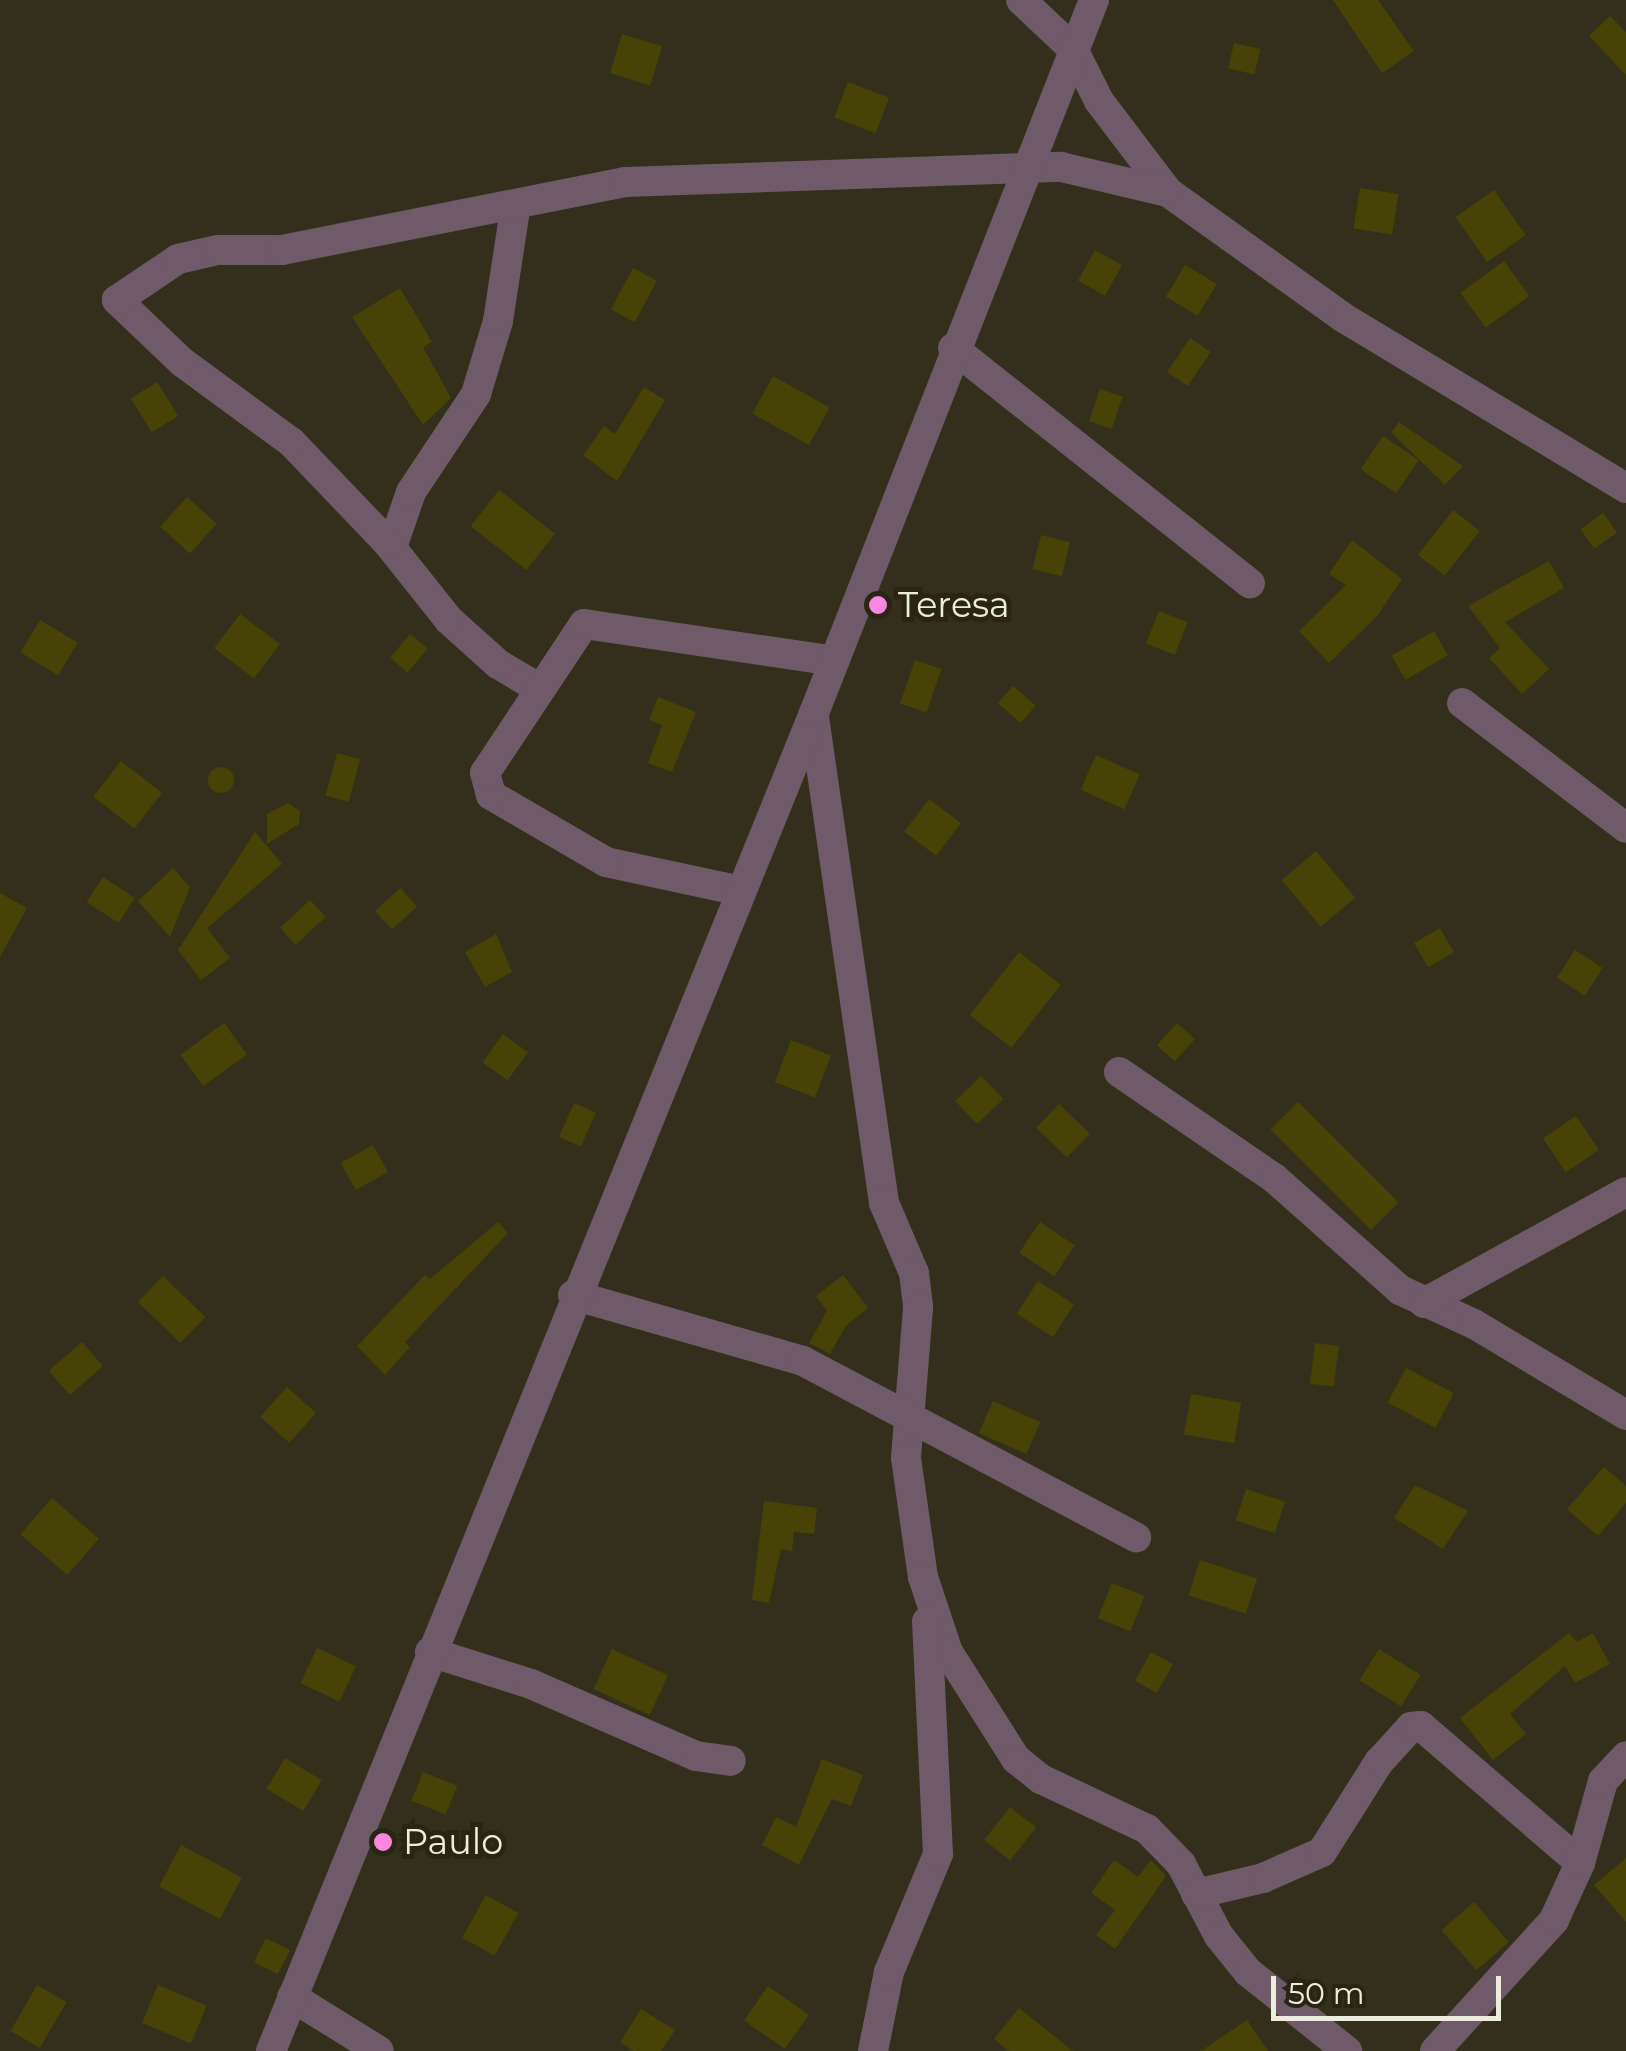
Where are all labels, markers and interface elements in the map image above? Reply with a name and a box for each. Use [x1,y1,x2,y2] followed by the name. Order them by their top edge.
[898,584,1010,626] place label: Teresa
[867,594,889,616] marker: Teresa
[403,1821,503,1863] place label: Paulo
[372,1831,394,1853] marker: Paulo
[1276,1956,1506,2018] scale bar
[1288,1975,1365,2012] text: 50 m

